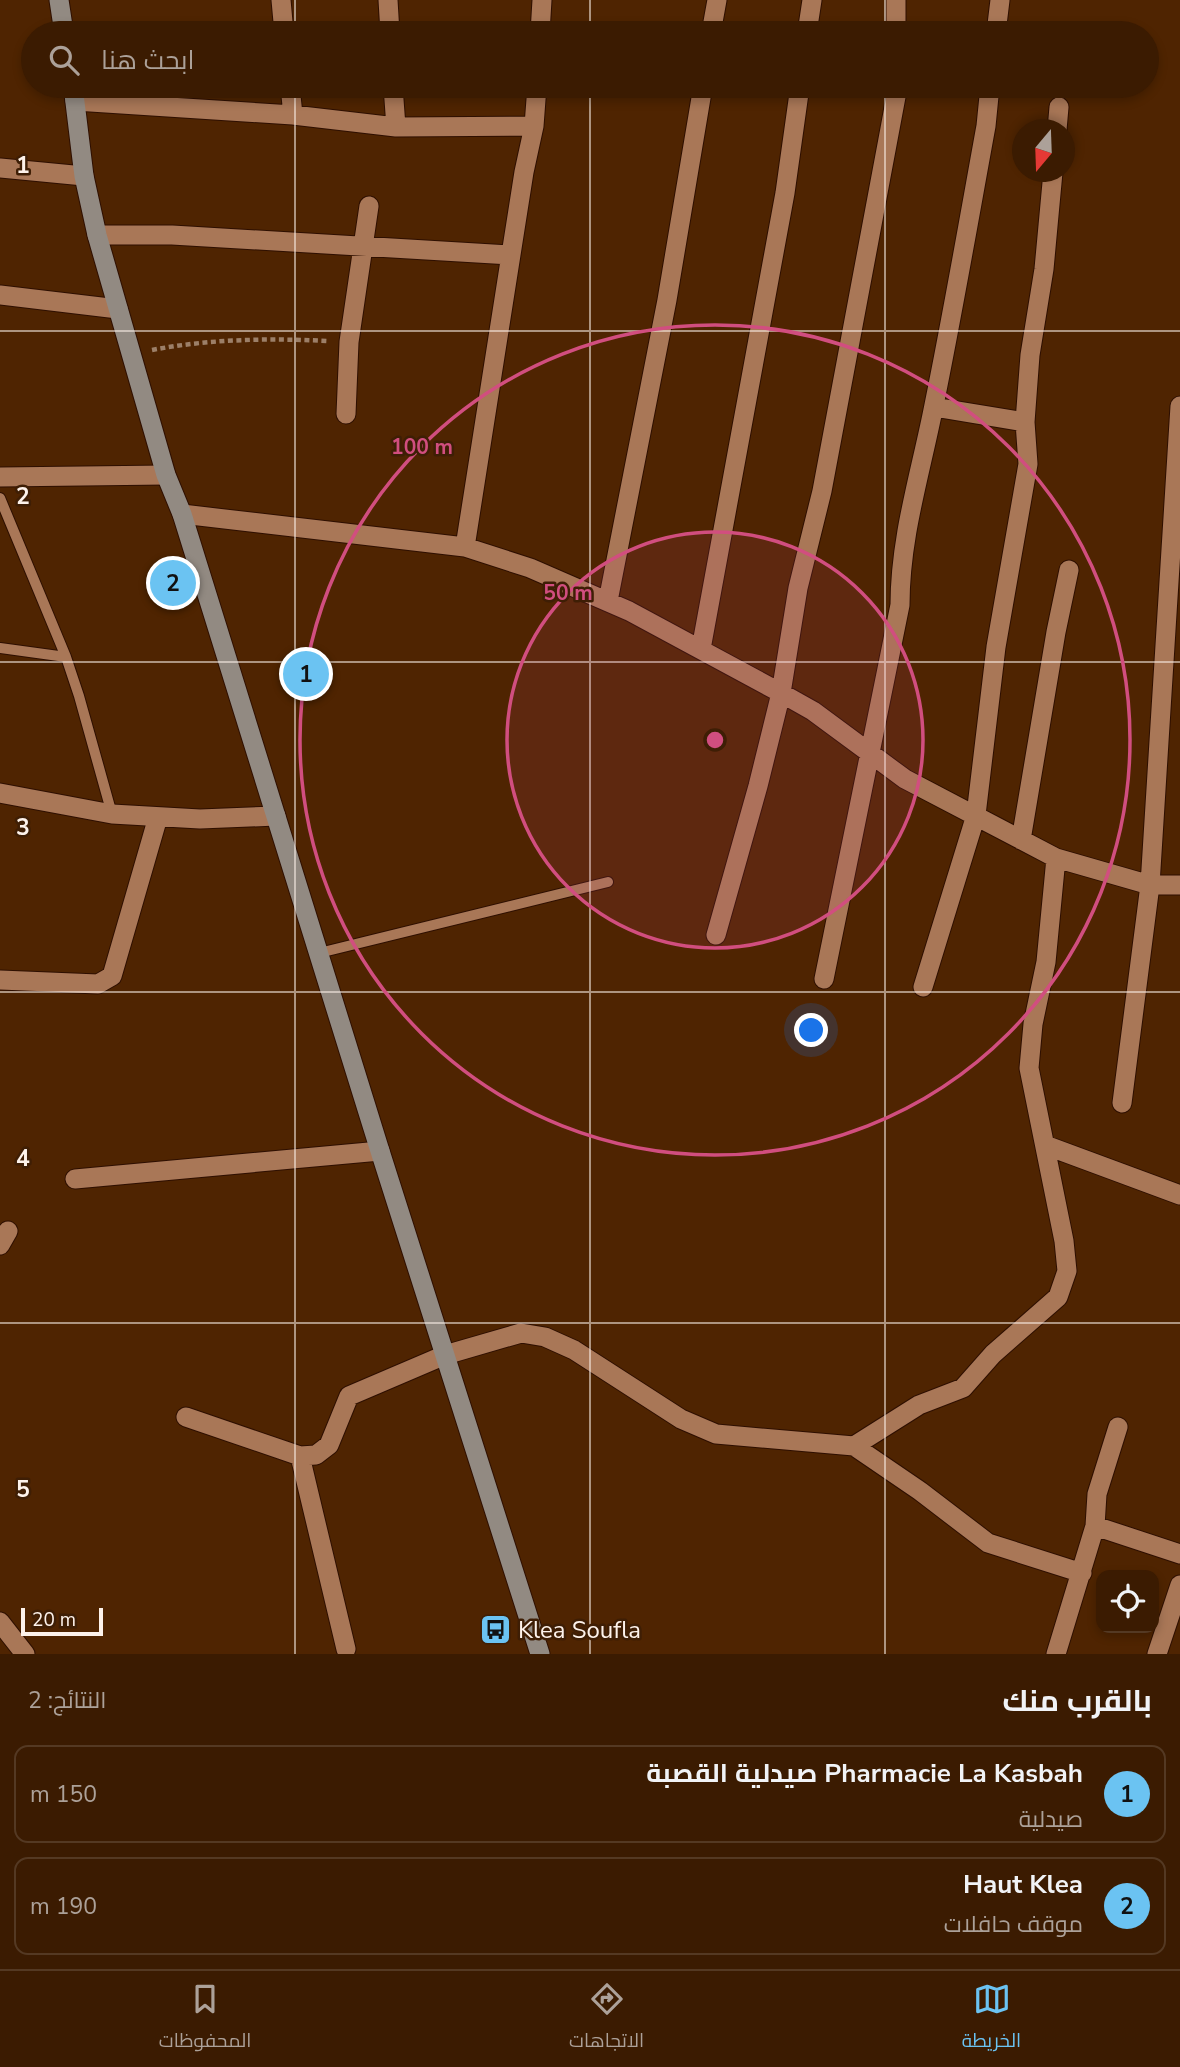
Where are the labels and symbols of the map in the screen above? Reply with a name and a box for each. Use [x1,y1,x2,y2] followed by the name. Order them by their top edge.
[1012,119,1075,182] north arrow
[16,150,30,181] text: 1
[391,433,453,461] text: 100 m
[16,481,30,512] text: 2
[150,557,196,609] pin: 2
[543,579,593,607] text: 50 m
[283,648,329,700] pin: 1
[703,728,727,752] centre of rings
[16,812,30,843] text: 3
[794,1013,828,1047] your location
[16,1143,30,1174] text: 4
[16,1474,30,1505] text: 5
[21,1605,103,1637] scale bar
[478,1613,512,1647] bus stop icon: Klea Soufla
[518,1614,641,1646] place label: Klea Soufla

